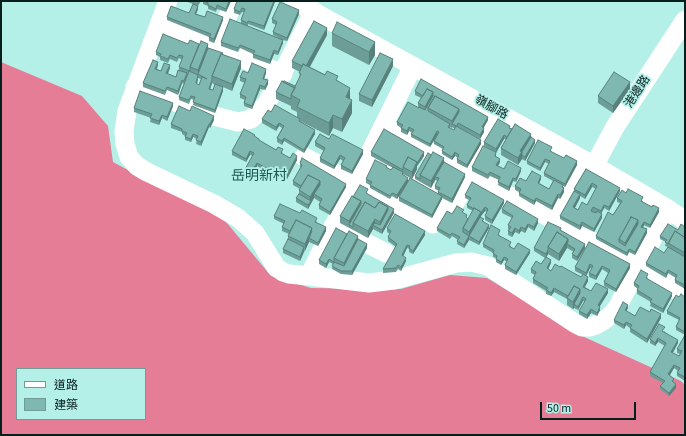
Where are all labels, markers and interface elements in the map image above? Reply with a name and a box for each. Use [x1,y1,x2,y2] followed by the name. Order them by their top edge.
[622,73,654,111] street label: 港邊路
[472,93,510,123] street label: 嶺腳路
[231,169,287,185] district label: 岳明新村
[16,368,146,420] legend
[54,377,78,394] text: 道路
[542,394,638,420] scale bar
[54,397,78,414] text: 建築
[547,400,571,417] text: 50 m

